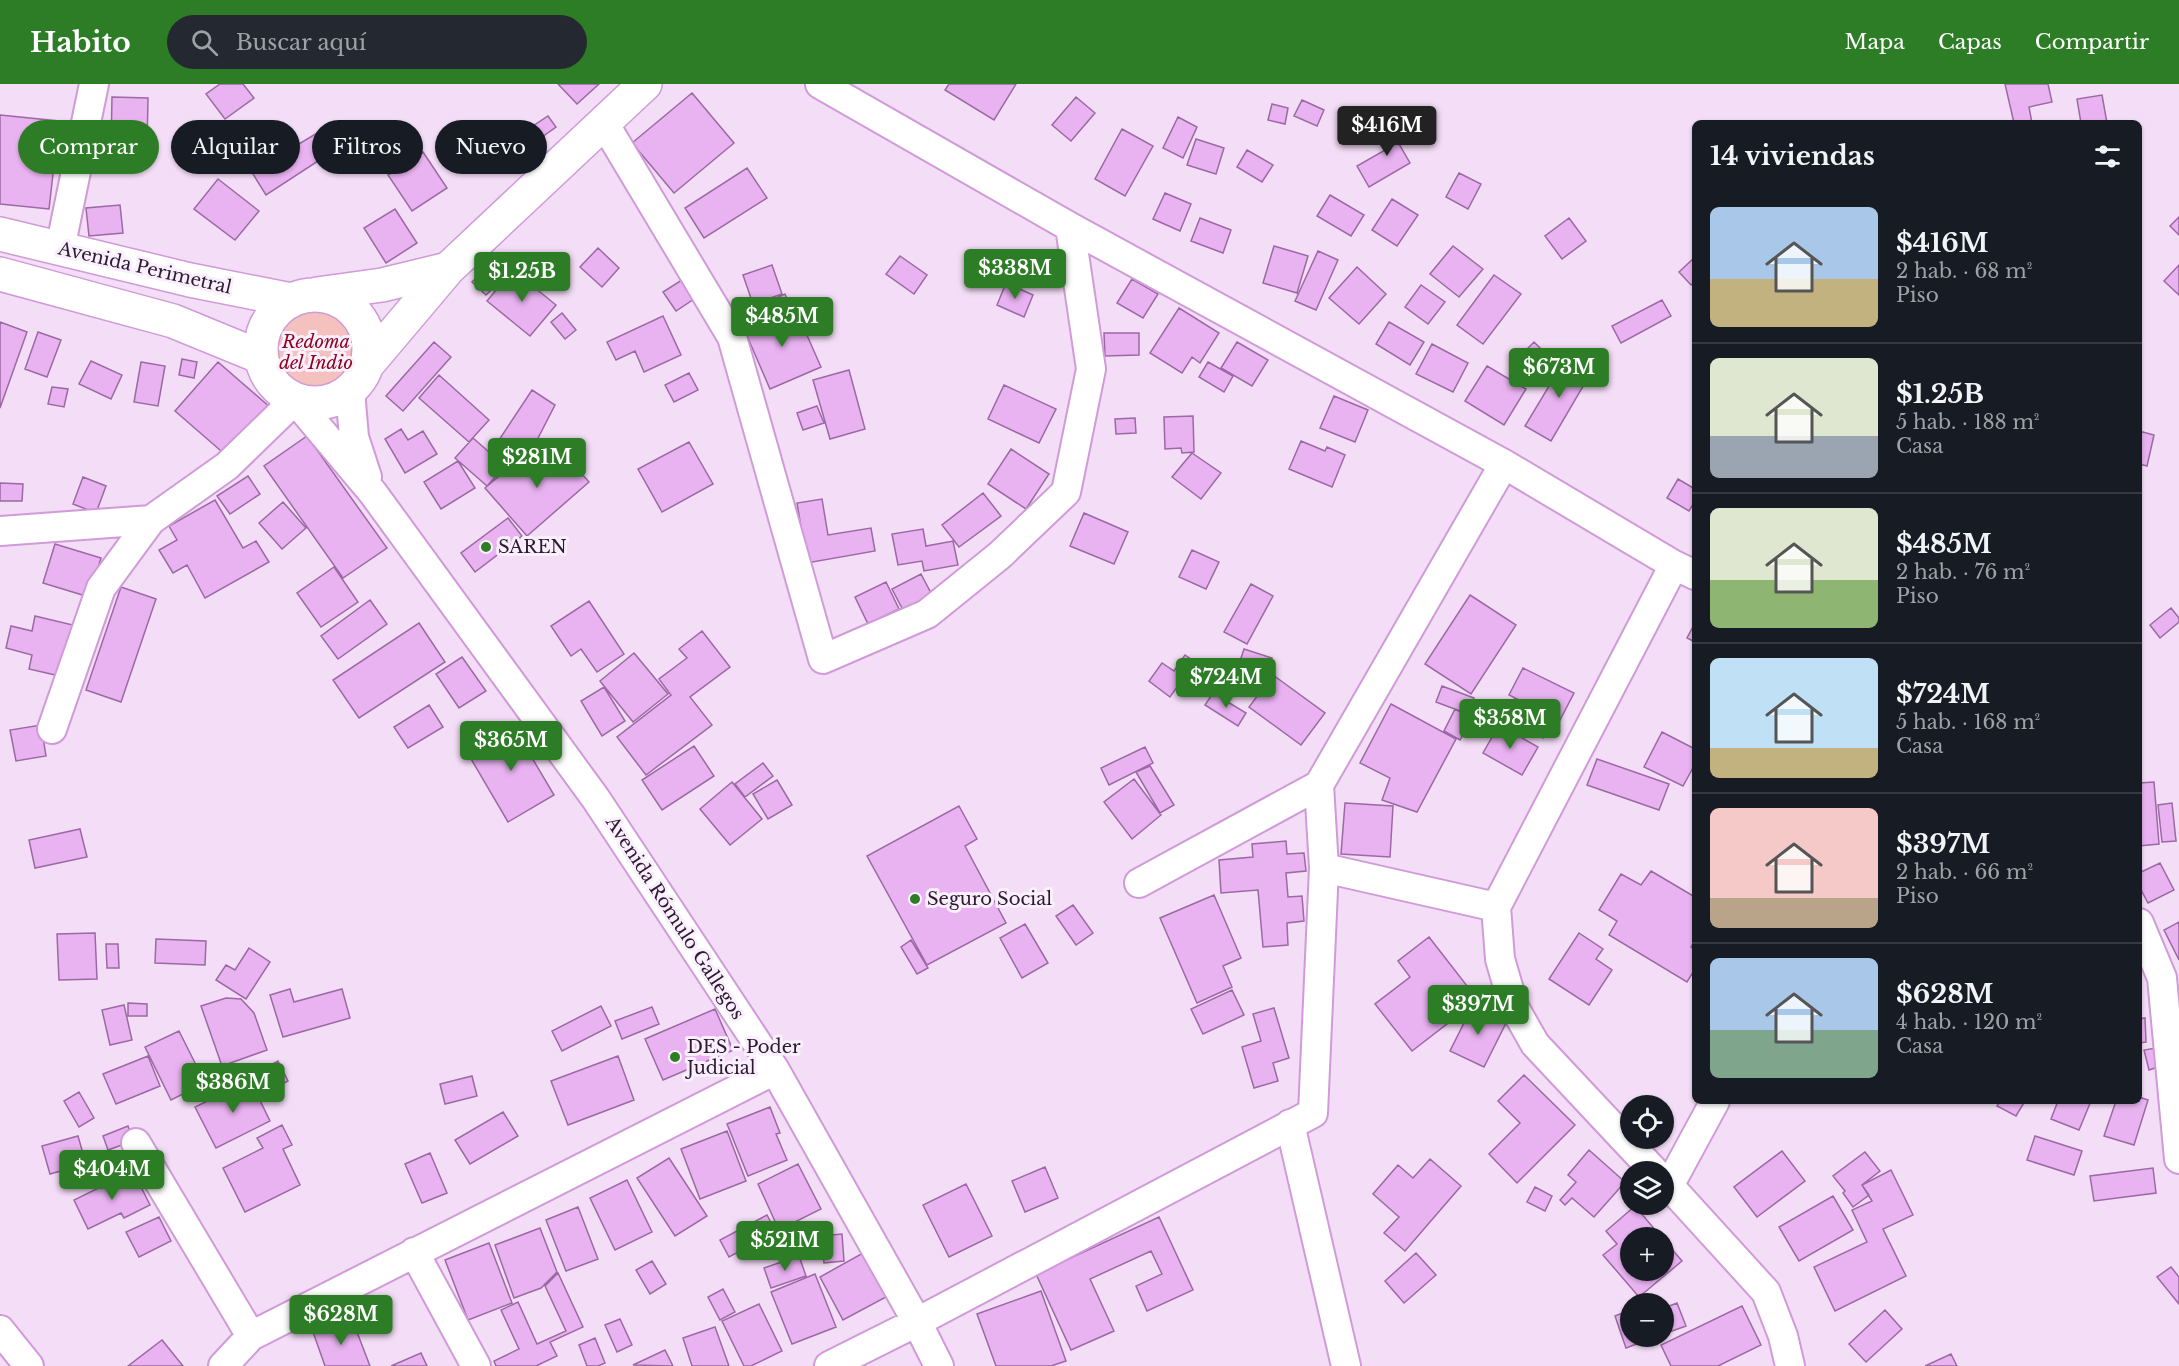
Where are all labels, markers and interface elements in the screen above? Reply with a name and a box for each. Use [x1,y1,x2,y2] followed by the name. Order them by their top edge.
[167,15,587,69] search box
[30,25,131,60] text: Habito
[188,26,221,59] icon: search
[236,29,366,56] text: Buscar aquí
[1845,29,1905,55] text: Mapa
[1938,29,2002,55] text: Capas
[2035,29,2149,55] text: Compartir
[1345,106,1429,157] pin: $416M
[1351,113,1423,137] text: $416M
[18,120,159,174] chip: Comprar
[171,120,300,174] chip: Alquilar
[312,120,423,174] chip: Filtros
[435,120,547,174] chip: Nuevo
[1710,140,1875,172] text: 14 viviendas
[2091,140,2124,173] icon: filters
[1896,227,1989,259] text: $416M
[1758,231,1830,303] icon: home
[55,237,234,299] street label: Avenida Perimetral
[973,249,1057,300] pin: $338M
[473,252,571,303] pin: $1.25B
[978,256,1052,280] text: $338M
[488,259,556,283] text: $1.25B
[1896,259,2032,283] text: 2 hab. · 68 m²
[1896,283,1939,307] text: Piso
[740,297,824,348] pin: $485M
[745,304,819,328] text: $485M
[279,331,353,374] park label: Redoma del Indio
[1517,348,1601,399] pin: $673M
[1523,355,1595,379] text: $673M
[1896,378,1984,410] text: $1.25B
[1758,382,1830,454] icon: home
[1896,410,2040,434] text: 5 hab. · 188 m²
[1896,434,1943,458] text: Casa
[495,438,579,489] pin: $281M
[502,445,572,469] text: $281M
[1896,528,1992,560] text: $485M
[1758,532,1830,604] icon: home
[498,536,567,558] place label: SAREN
[479,540,493,554] marker: SAREN
[1896,560,2030,584] text: 2 hab. · 76 m²
[1896,584,1939,608] text: Piso
[1184,658,1268,709] pin: $724M
[1190,665,1262,689] text: $724M
[1896,678,1990,710] text: $724M
[1758,682,1830,754] icon: home
[1468,699,1552,750] pin: $358M
[1473,706,1547,730] text: $358M
[1896,710,2040,734] text: 5 hab. · 168 m²
[469,721,553,772] pin: $365M
[474,728,548,752] text: $365M
[1896,734,1943,758] text: Casa
[601,812,749,1024] street label: Avenida Rómulo Gallegos
[1896,828,1990,860] text: $397M
[1758,832,1830,904] icon: home
[1896,860,2033,884] text: 2 hab. · 66 m²
[1896,884,1939,908] text: Piso
[927,888,1052,910] place label: Seguro Social
[908,892,922,906] marker: Seguro Social
[1896,978,1993,1010] text: $628M
[1758,982,1830,1054] icon: home
[1436,985,1520,1036] pin: $397M
[1442,992,1514,1016] text: $397M
[1896,1010,2042,1034] text: 4 hab. · 120 m²
[1896,1034,1943,1058] text: Casa
[685,1036,801,1079] place label: DES - Poder Judicial
[668,1050,682,1064] marker: DES - Poder Judicial
[191,1063,275,1114] pin: $386M
[196,1070,270,1094] text: $386M
[1620,1095,1674,1347] map controls
[1620,1095,1674,1149] button: locate
[70,1150,154,1201] pin: $404M
[73,1157,151,1181] text: $404M
[1620,1161,1674,1215] button: layers
[743,1221,827,1272] pin: $521M
[1620,1227,1674,1281] button: +
[750,1228,820,1252] text: $521M
[1620,1293,1674,1347] button: −
[299,1295,383,1346] pin: $628M
[304,1302,378,1326] text: $628M

